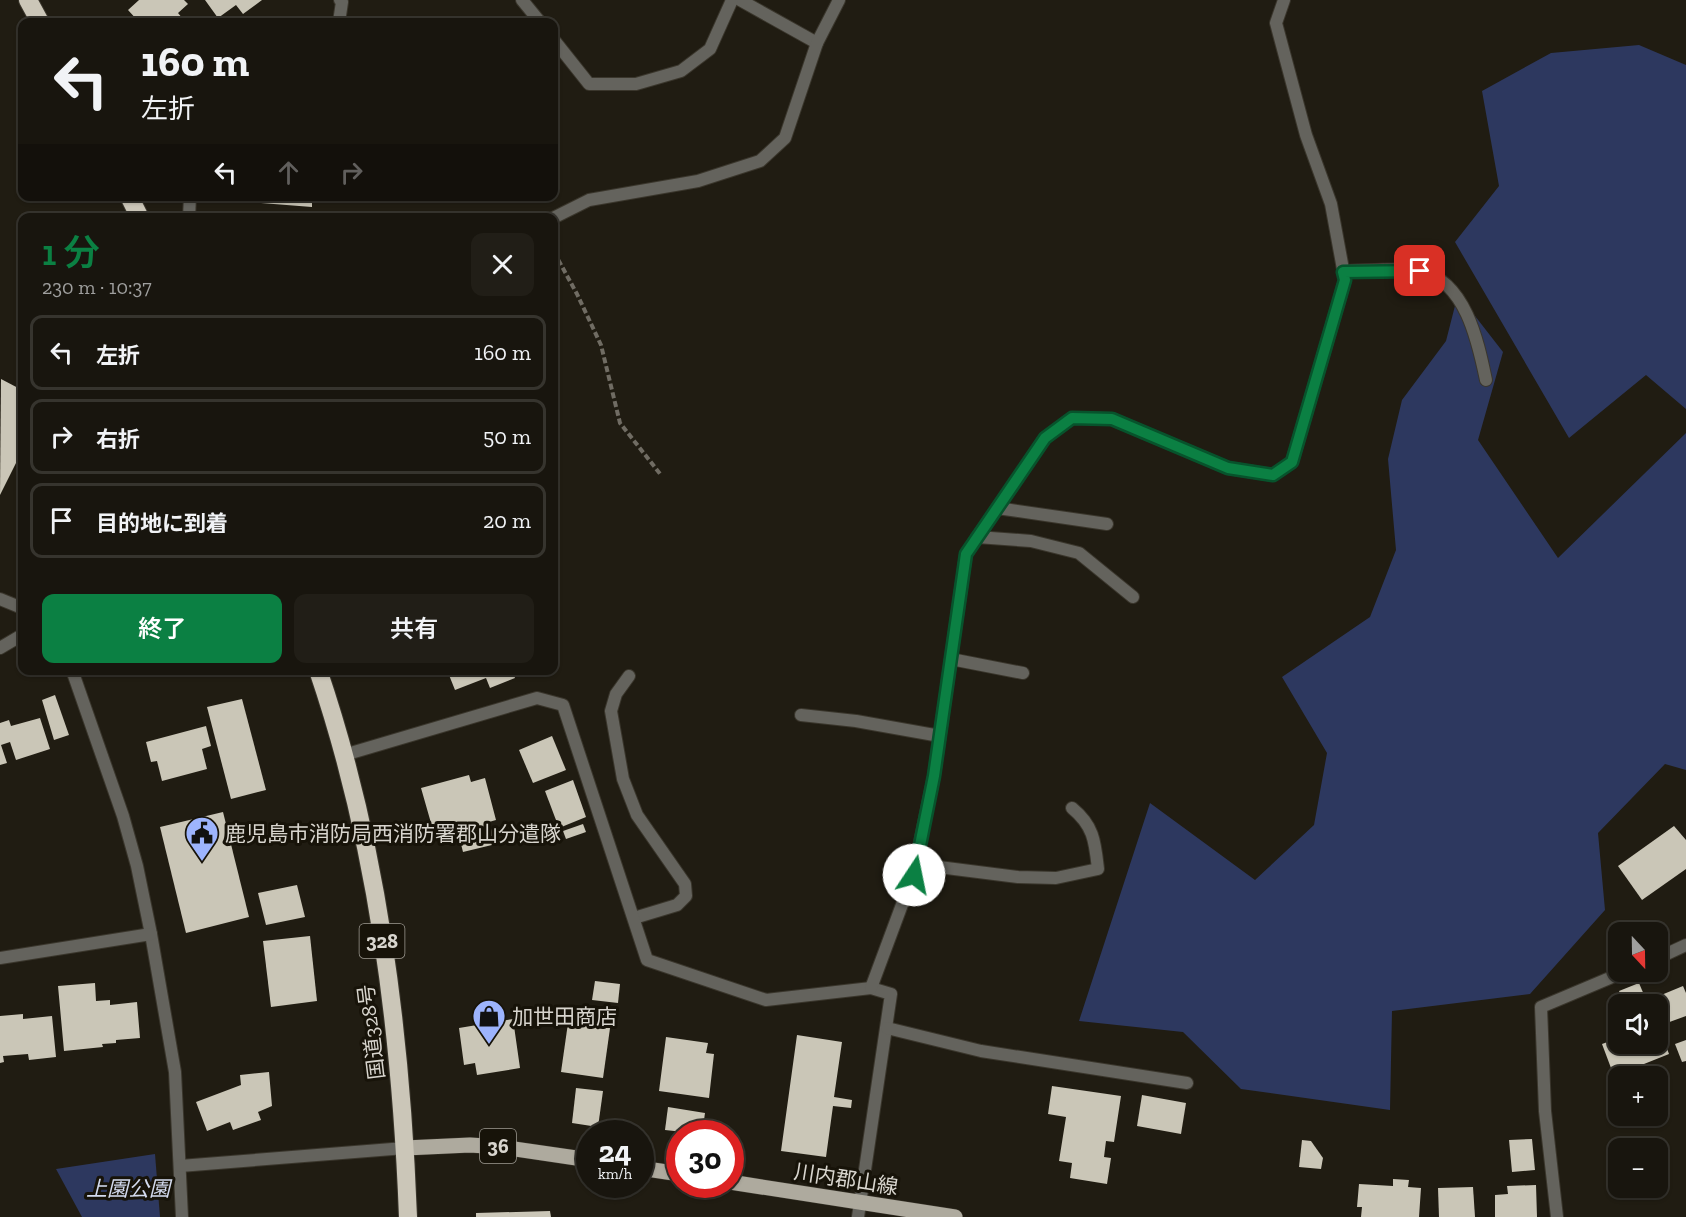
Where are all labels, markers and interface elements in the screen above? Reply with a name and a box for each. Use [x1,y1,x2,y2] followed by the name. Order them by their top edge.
[141,36,249,87] text: 160 m
[42,42,120,120] icon: left
[141,93,195,125] text: 左折
[209,156,242,189] icon: left
[272,156,305,189] icon: ahead
[335,156,368,189] icon: right
[42,231,100,274] text: 1 分
[471,233,534,296] button: close
[1394,245,1445,296] pin
[1403,254,1436,287] icon: arrive
[42,275,152,299] text: 230 m · 10:37
[45,336,78,369] icon: left
[474,339,531,366] text: 160 m
[96,342,140,369] text: 左折
[45,420,78,453] icon: right
[483,423,531,450] text: 50 m
[96,426,140,453] text: 右折
[45,504,78,537] icon: arrive
[483,507,531,534] text: 20 m
[96,510,228,537] text: 目的地に到着
[42,594,282,663] button: 終了
[294,594,534,663] button: 共有
[184,815,220,862] public building icon: 鹿児島市消防局西消防署郡山分遣隊
[225,821,561,846] place label: 鹿児島市消防局西消防署郡山分遣隊
[882,843,946,907] position arrow
[1608,922,1668,982] north arrow
[1608,922,1668,1198] map controls
[360,924,404,958] road number: 328
[353,983,389,1081] street label: 国道328号
[1608,994,1668,1054] button: sound
[471,998,507,1045] shop icon: 加世田商店
[512,1004,617,1029] place label: 加世田商店
[1608,1066,1668,1126] button: +
[666,1120,744,1198] speed limit sign: 30
[480,1129,516,1163] road number: 36
[598,1134,632,1170] text: 24
[1608,1138,1668,1198] button: −
[792,1158,900,1200] street label: 川内郡山線
[598,1165,632,1183] text: km/h
[86,1176,173,1201] park label: 上園公園

